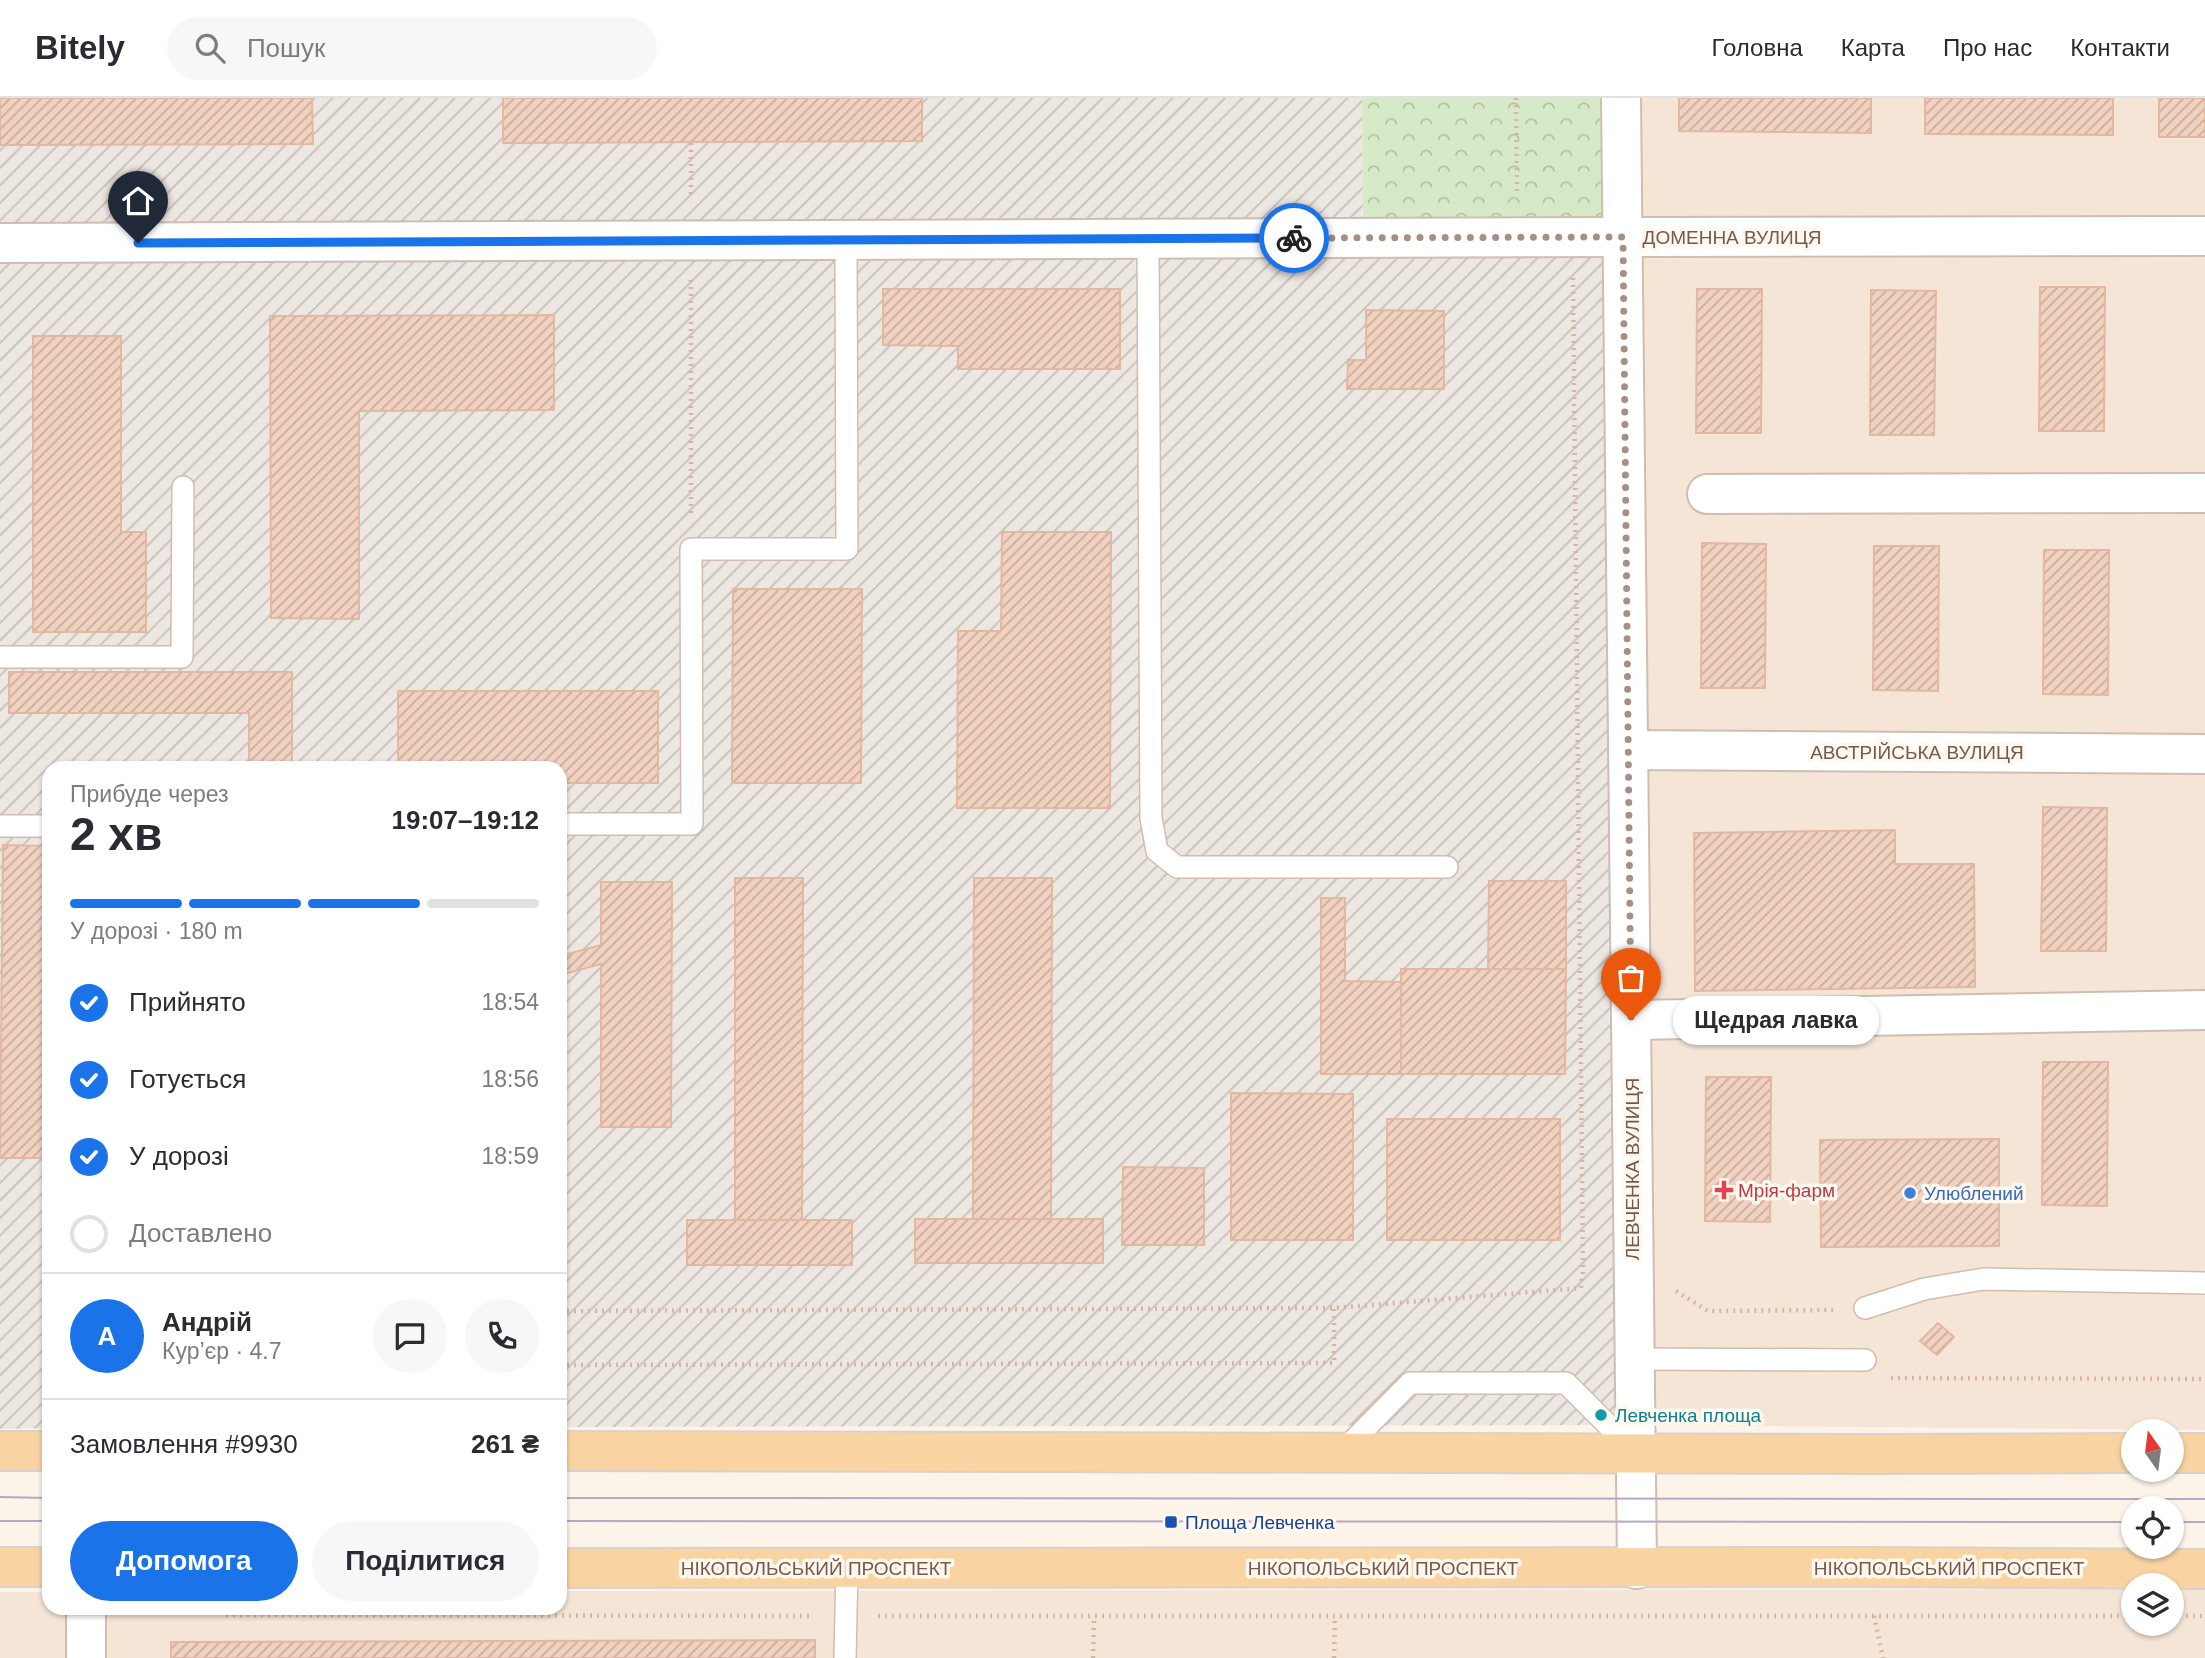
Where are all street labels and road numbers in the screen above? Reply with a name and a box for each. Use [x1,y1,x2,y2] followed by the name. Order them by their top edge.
[1643,227,1821,248] street label: ДОМЕННА ВУЛИЦЯ
[1810,742,2024,763] street label: АВСТРІЙСЬКА ВУЛИЦЯ
[1622,1078,1643,1260] street label: ЛЕВЧЕНКА ВУЛИЦЯ
[681,1558,952,1579] street label: НІКОПОЛЬСЬКИЙ ПРОСПЕКТ
[1248,1558,1519,1579] street label: НІКОПОЛЬСЬКИЙ ПРОСПЕКТ
[1814,1558,2085,1579] street label: НІКОПОЛЬСЬКИЙ ПРОСПЕКТ

